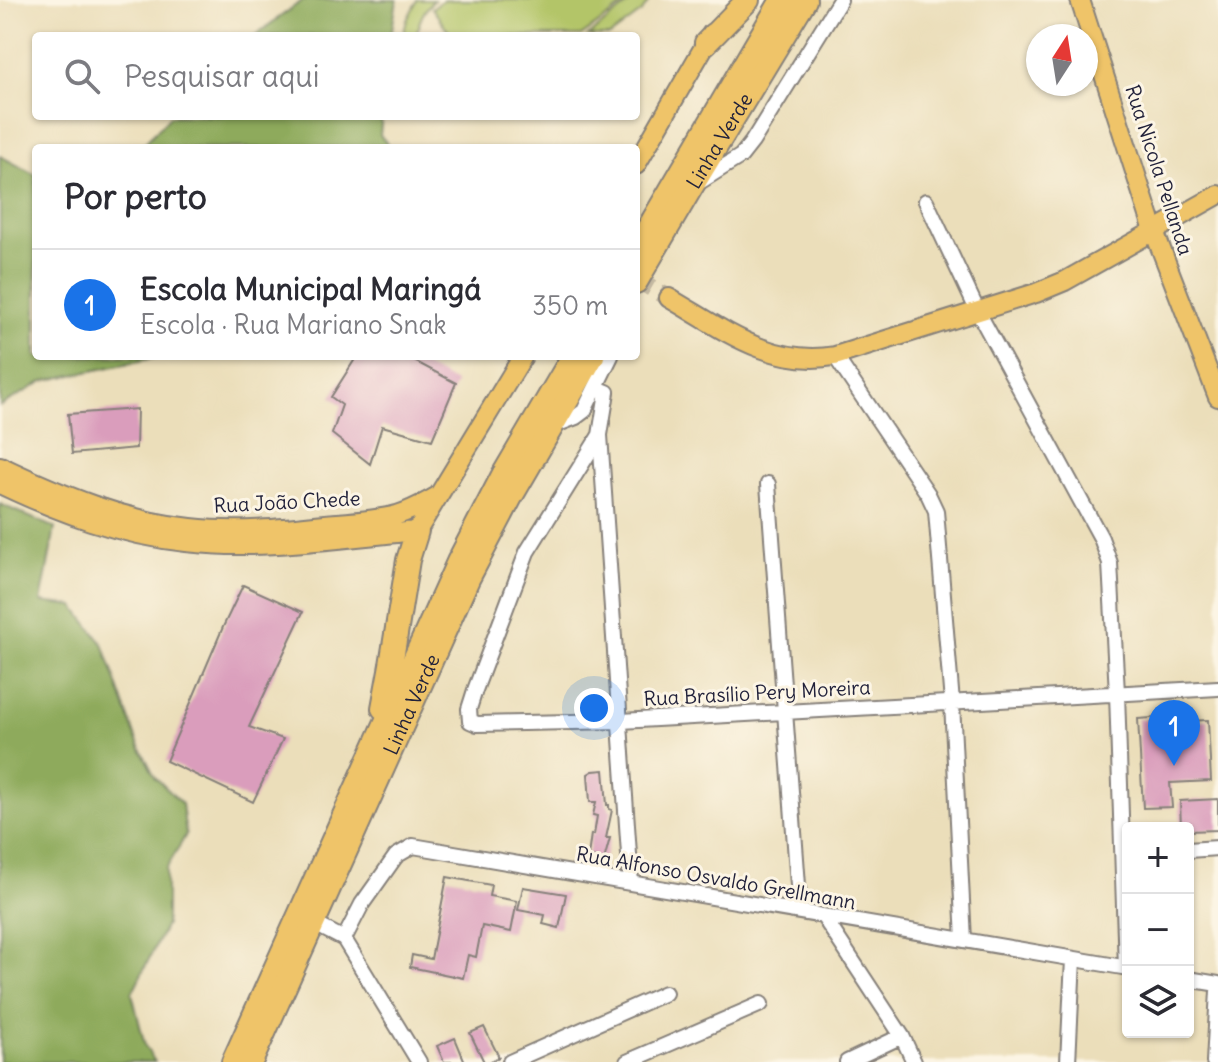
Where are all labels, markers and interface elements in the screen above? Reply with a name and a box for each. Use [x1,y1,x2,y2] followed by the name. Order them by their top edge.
[1026,24,1098,96] north arrow
[32,32,640,120] search box
[60,54,104,98] icon: search
[124,57,320,95] text: Pesquisar aqui
[1120,81,1199,258] street label: Rua Nicola Pellanda
[681,88,758,193] street label: Linha Verde
[64,175,207,218] text: Por perto
[140,270,481,308] text: Escola Municipal Maringá
[85,289,95,322] text: 1
[532,289,608,322] text: 350 m
[140,308,447,341] text: Escola · Rua Mariano Snak
[213,485,361,518] street label: Rua João Chede
[378,650,445,758] street label: Linha Verde
[643,674,871,711] street label: Rua Brasílio Pery Moreira
[574,688,614,728] your location
[1148,700,1200,766] pin: 1
[1122,822,1194,1038] map controls
[1122,822,1194,894] button: +
[574,841,858,914] street label: Rua Alfonso Osvaldo Grellmann
[1122,894,1194,966] button: −
[1122,966,1194,1038] button: layers

